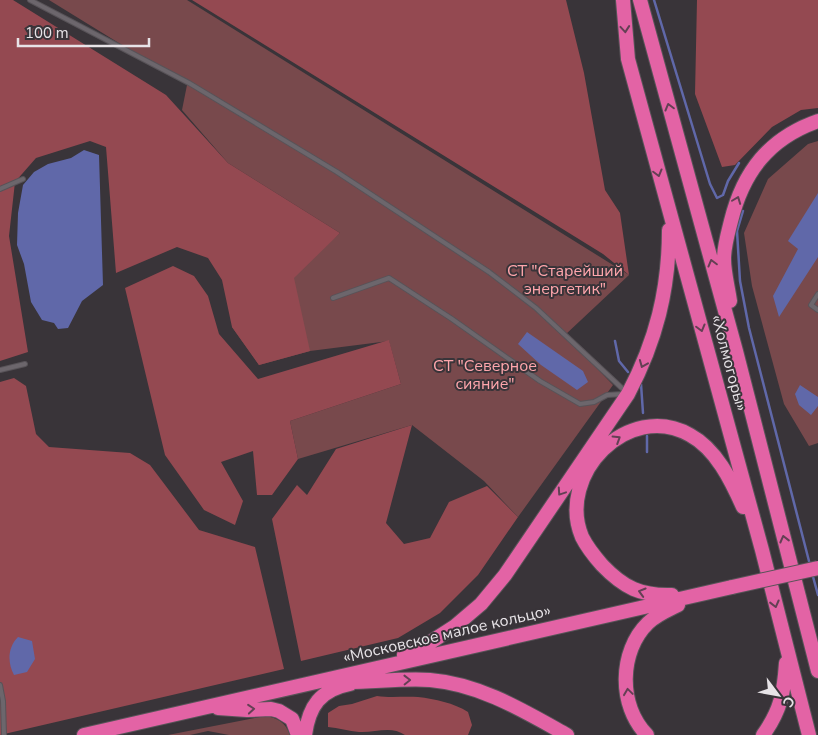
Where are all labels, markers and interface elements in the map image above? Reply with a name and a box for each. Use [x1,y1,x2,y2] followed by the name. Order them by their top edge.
[18,15,149,47] scale bar
[25,23,69,43] text: 100 m
[619,26,630,34] one-way arrow
[665,103,675,111] one-way arrow
[653,169,663,177] one-way arrow
[731,196,741,205] one-way arrow
[707,259,718,268] one-way arrow
[507,260,623,300] park label: СТ "Старейший энергетик"
[706,312,752,414] street label: «Холмогоры»
[695,324,706,333] one-way arrow
[433,355,537,395] park label: СТ "Северное сияние"
[639,359,649,368] one-way arrow
[612,435,621,445] one-way arrow
[558,487,567,496] one-way arrow
[779,535,790,544] one-way arrow
[639,588,647,598] one-way arrow
[341,599,553,669] street label: «Московское малое кольцо»
[769,599,780,608] one-way arrow
[753,670,803,720] north arrow
[403,675,411,685] one-way arrow
[623,687,633,696] one-way arrow
[778,693,799,711] text: С
[247,704,255,715] one-way arrow

